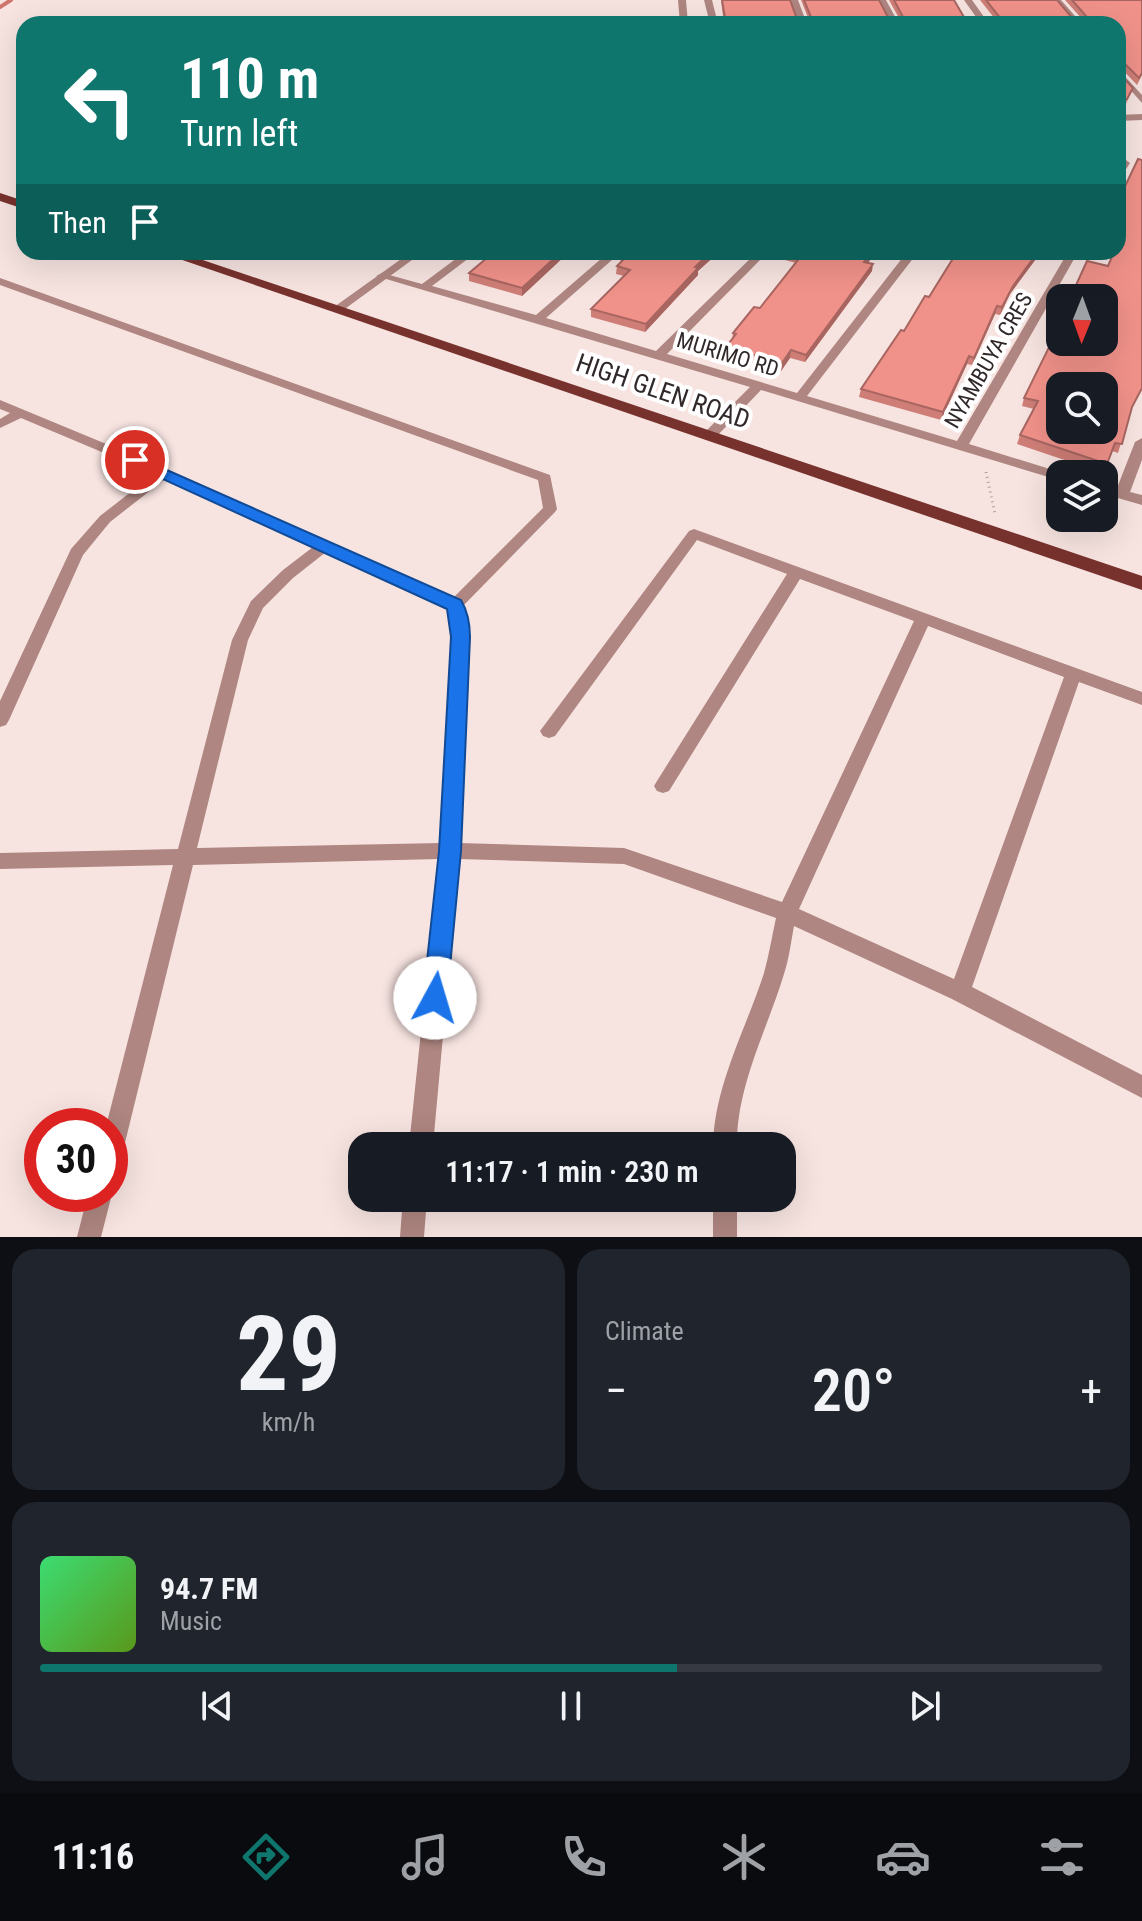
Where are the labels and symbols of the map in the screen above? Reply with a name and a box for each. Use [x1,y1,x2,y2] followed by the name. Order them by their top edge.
[1046,284,1118,356] north arrow
[940,288,1037,432] street label: NYAMBUYA CRES
[674,327,782,382] street label: MURIMO RD
[572,347,754,435] street label: HIGH GLEN ROAD
[101,426,169,494] pin
[393,956,477,1040] position arrow
[24,1108,128,1212] speed limit sign: 30

